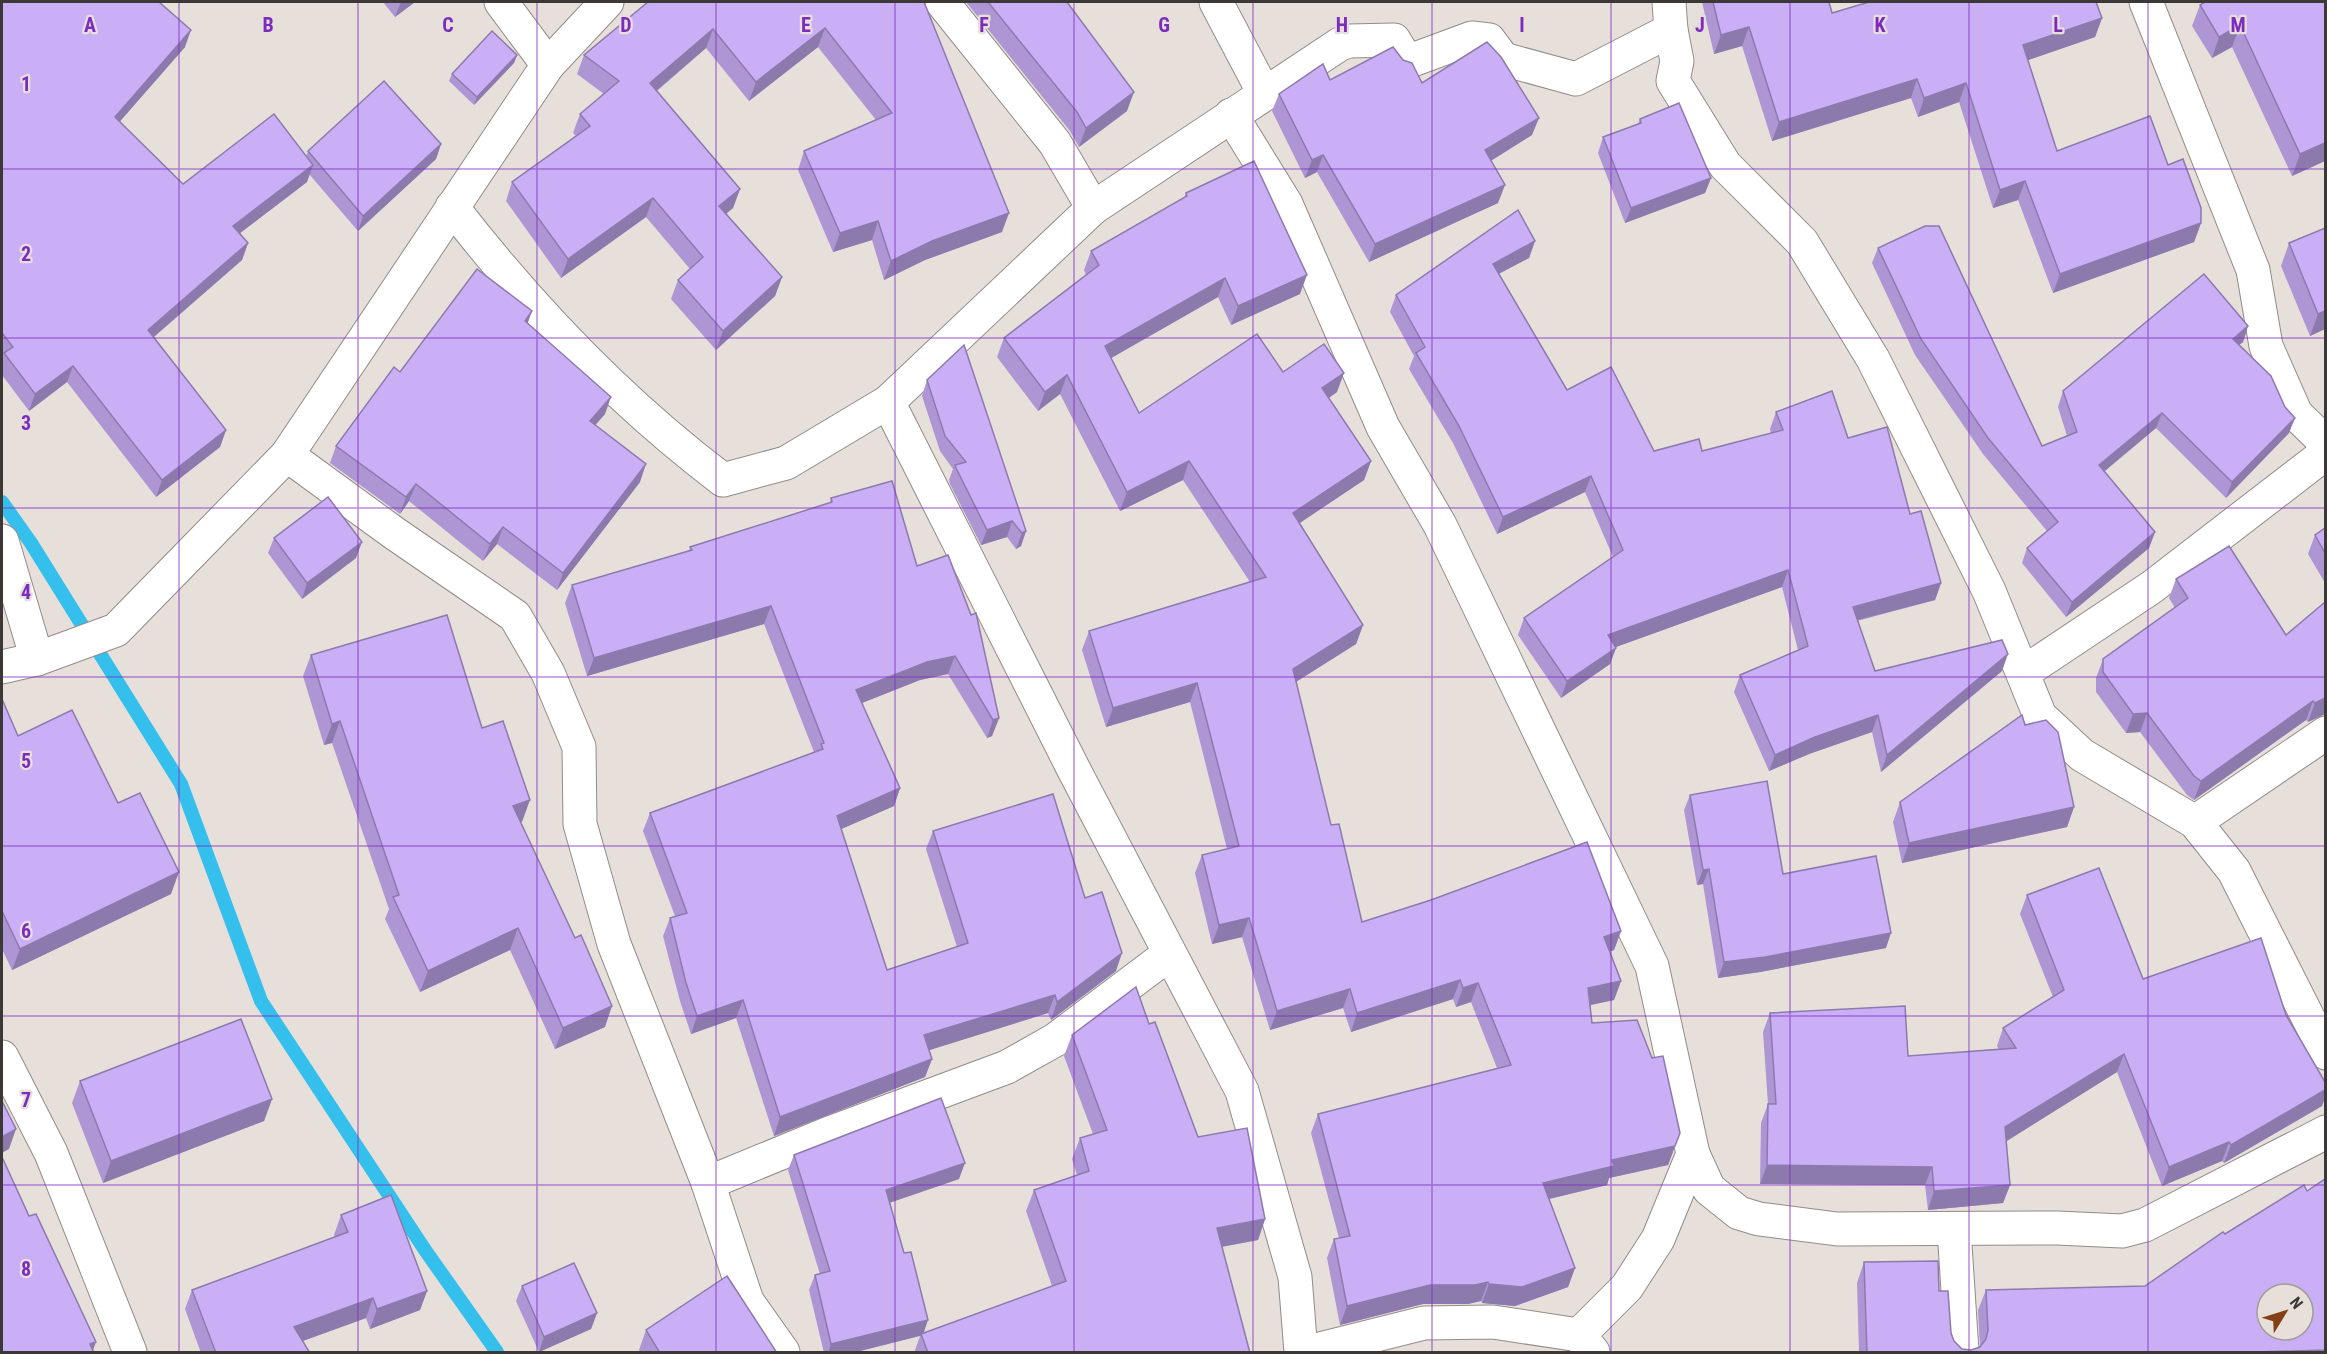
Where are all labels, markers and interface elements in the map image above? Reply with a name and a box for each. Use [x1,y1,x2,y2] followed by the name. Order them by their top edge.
[84,13,96,37] text: A
[262,13,274,37] text: B
[442,13,454,37] text: C
[620,13,632,37] text: D
[801,13,811,37] text: E
[979,13,989,37] text: F
[1158,13,1170,37] text: G
[1336,13,1348,37] text: H
[1519,13,1525,37] text: I
[1695,13,1705,37] text: J
[1874,13,1886,37] text: K
[2053,13,2063,37] text: L
[2230,13,2246,37] text: M
[21,72,31,96] text: 1
[21,242,31,266] text: 2
[21,411,31,435] text: 3
[21,580,31,604] text: 4
[21,749,31,773] text: 5
[21,919,31,943] text: 6
[21,1088,31,1112] text: 7
[21,1257,31,1281] text: 8
[2255,1282,2315,1342] north arrow
[2286,1293,2307,1313] text: N

